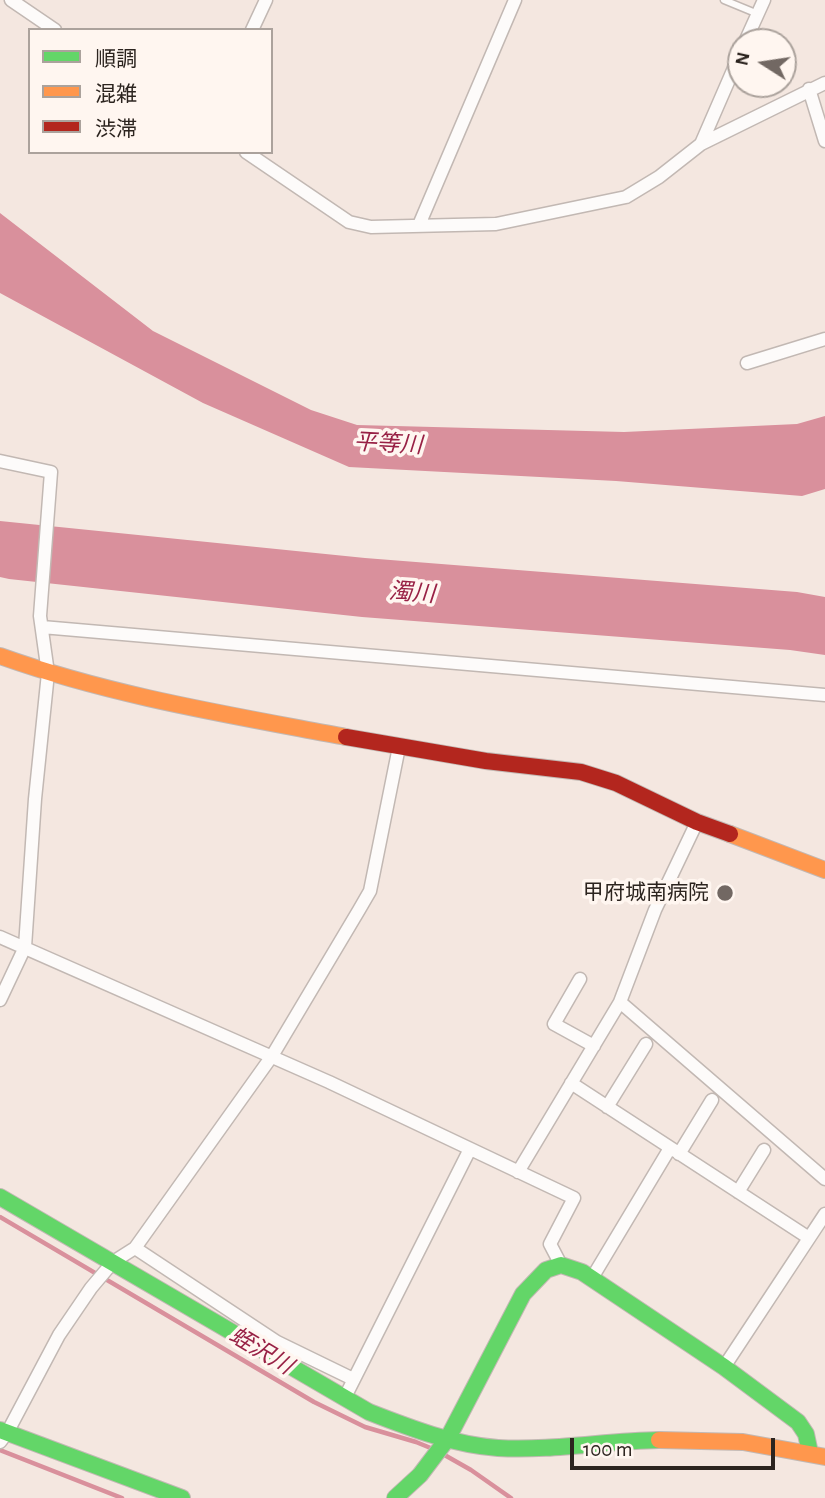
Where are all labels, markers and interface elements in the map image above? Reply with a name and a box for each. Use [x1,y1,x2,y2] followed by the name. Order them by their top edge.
[28,28,273,154] legend
[727,28,797,98] north arrow
[95,49,137,70] text: 順調
[732,51,754,67] text: N
[95,84,137,105] text: 混雑
[95,119,137,140] text: 渋滞
[353,428,423,460] water label: 平等川
[388,578,436,608] water label: 濁川
[583,880,709,906] place label: 甲府城南病院
[715,883,735,903] marker: 甲府城南病院
[224,1321,298,1381] water label: 蛭沢川
[573,1424,778,1468] scale bar
[583,1439,633,1460] text: 100 m

